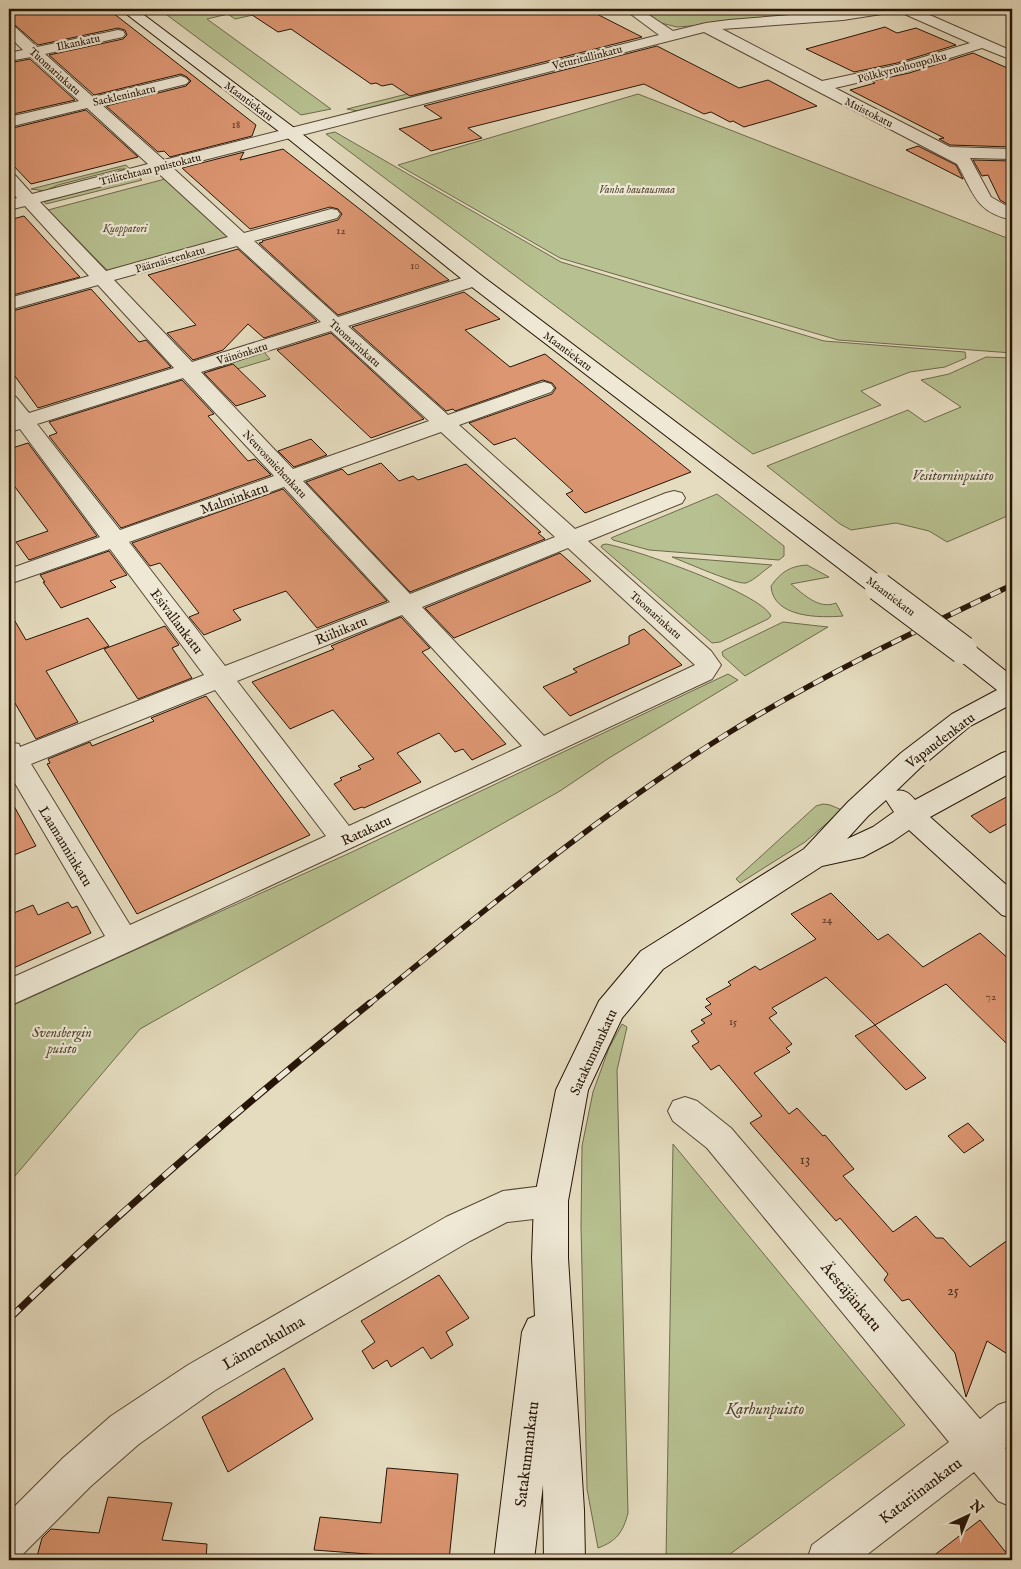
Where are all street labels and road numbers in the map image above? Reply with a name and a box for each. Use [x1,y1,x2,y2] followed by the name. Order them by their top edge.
[55,31,102,54] street label: Ilkankatu
[550,42,624,74] street label: Veturitallinkatu
[26,45,83,99] street label: Tuomarinkatu
[856,49,949,87] street label: Pölkkyruohonpolku
[221,79,276,125] street label: Maantiekatu
[92,82,157,110] street label: Sackleninkatu
[842,95,895,131] street label: Muistokatu
[98,151,203,189] street label: Tiilitehtaan puistokatu
[134,243,207,277] street label: Päärnäistenkatu
[326,317,383,371] street label: Tuomarinkatu
[540,329,595,375] street label: Maantiekatu
[214,339,270,369] street label: Väinönkatu
[239,428,310,502] street label: Neuvosmiehenkatu
[198,479,271,519] street label: Malminkatu
[863,574,918,620] street label: Maantiekatu
[146,585,207,658] street label: Esivallankatu
[627,589,684,643] street label: Tuomarinkatu
[313,612,370,650] street label: Riihikatu
[902,709,979,773] street label: Vapaudenkatu
[34,803,96,890] street label: Laamanninkatu
[339,812,394,850] street label: Ratakatu
[566,1007,622,1098] street label: Satakunnankatu
[815,1257,886,1336] street label: Äestäjänkatu
[219,1312,309,1375] street label: Lännenkulma
[512,1400,544,1508] street label: Satakunnankatu
[876,1454,967,1529] street label: Katariinankatu

